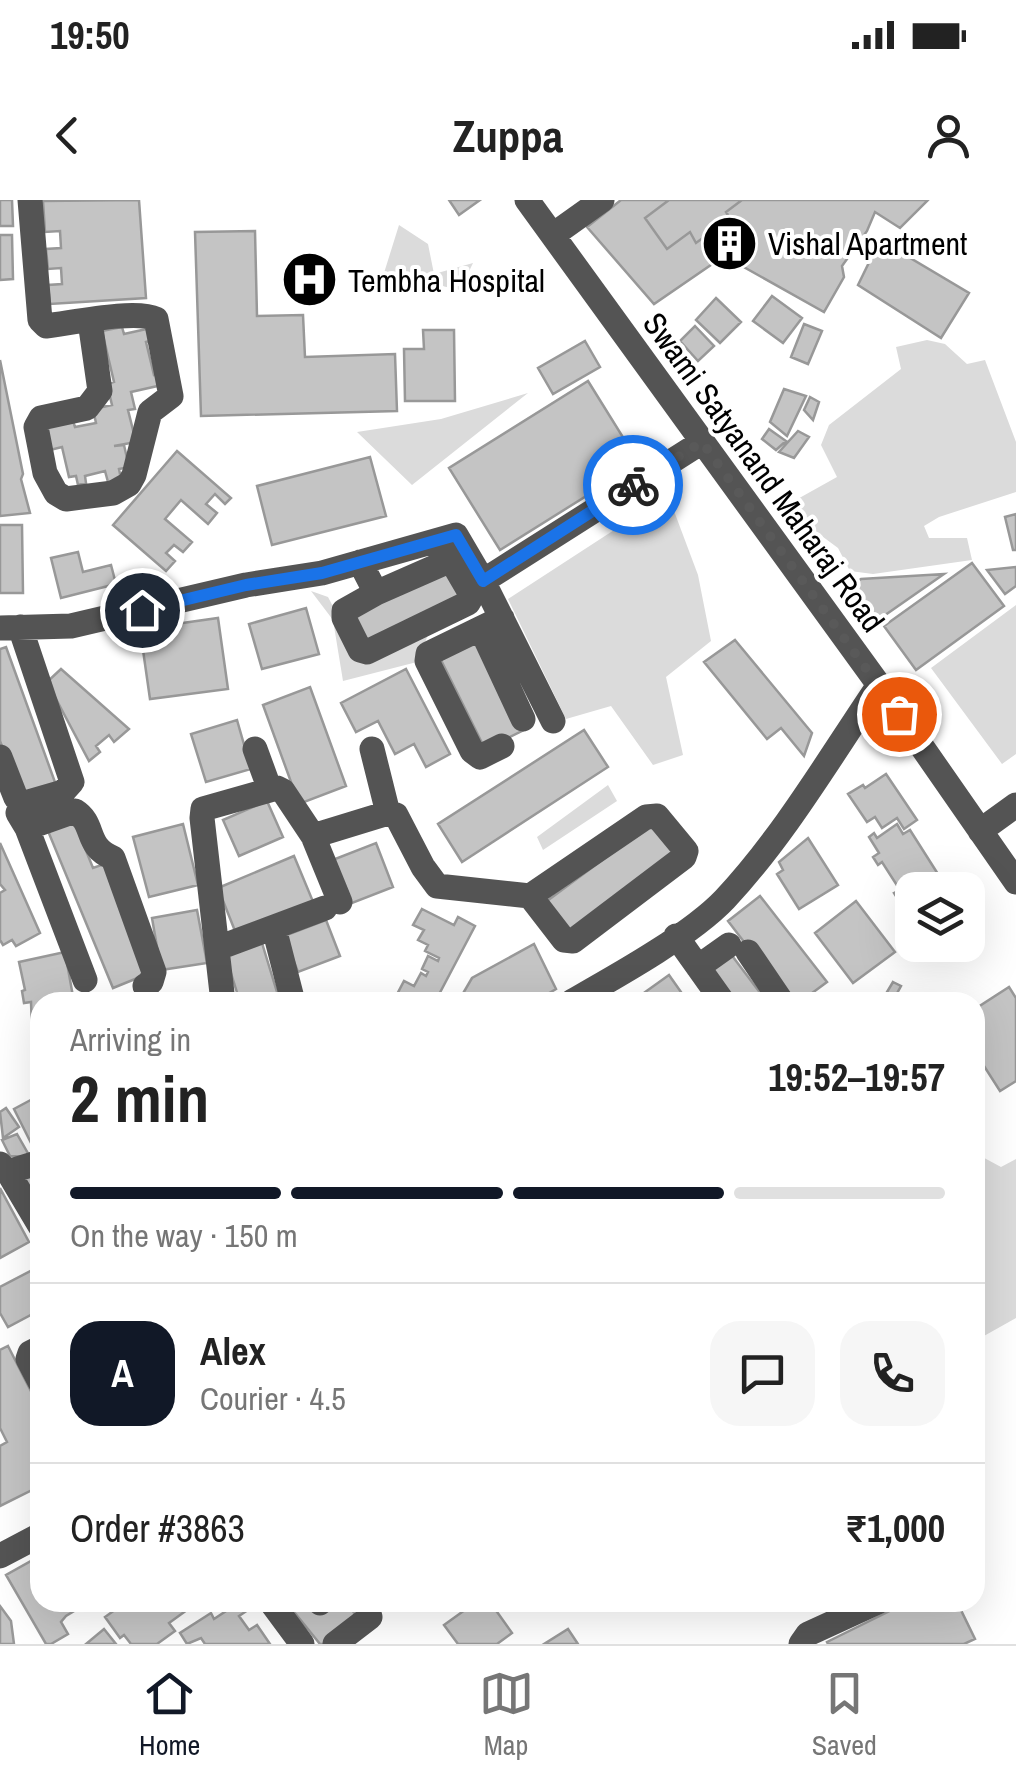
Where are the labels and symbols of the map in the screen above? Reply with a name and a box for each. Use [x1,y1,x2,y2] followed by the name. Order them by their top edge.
[699,213,759,273] building icon: Vishal Apartment
[768,222,967,265] place label: Vishal Apartment
[279,250,339,310] hospital icon: Tembha Hospital
[348,259,545,302] place label: Tembha Hospital
[633,304,895,640] street label: Swami Satyanand Maharaj Road
[583,435,683,535] courier
[100,568,185,653] pin
[857,672,942,757] pin

